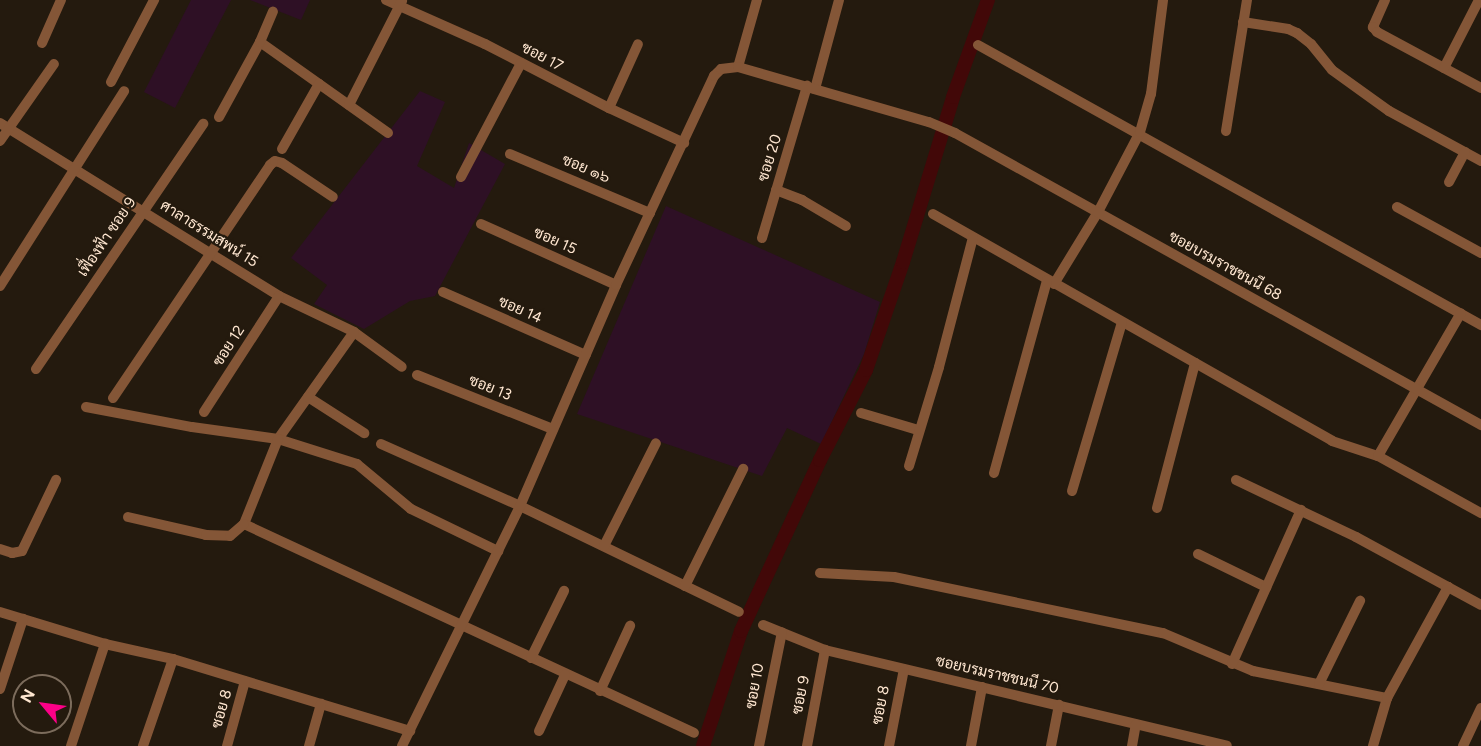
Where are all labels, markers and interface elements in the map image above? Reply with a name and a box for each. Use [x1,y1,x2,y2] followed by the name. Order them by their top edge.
[518,39,566,75] street label: ซอย 17
[754,132,786,184] street label: ซอย 20
[559,151,613,187] street label: ซอย ๑๖
[74,194,140,280] street label: เฟื่องฟ้า ซอย 9
[157,197,261,271] street label: ศาลาธรรมสพน์ 15
[531,224,579,258] street label: ซอย 15
[1166,228,1284,304] street label: ซอยบรมราชชนนี 68
[495,292,545,328] street label: ซอย 14
[209,322,249,370] street label: ซอย 12
[466,371,514,405] street label: ซอย 13
[934,652,1060,698] street label: ซอยบรมราชชนนี 70
[742,662,768,710] street label: ซอย 10
[12,674,72,734] north arrow
[788,674,814,716] street label: ซอย 9
[868,684,894,726] street label: ซอย 8
[16,686,39,706] text: N
[208,688,236,730] street label: ซอย 8

